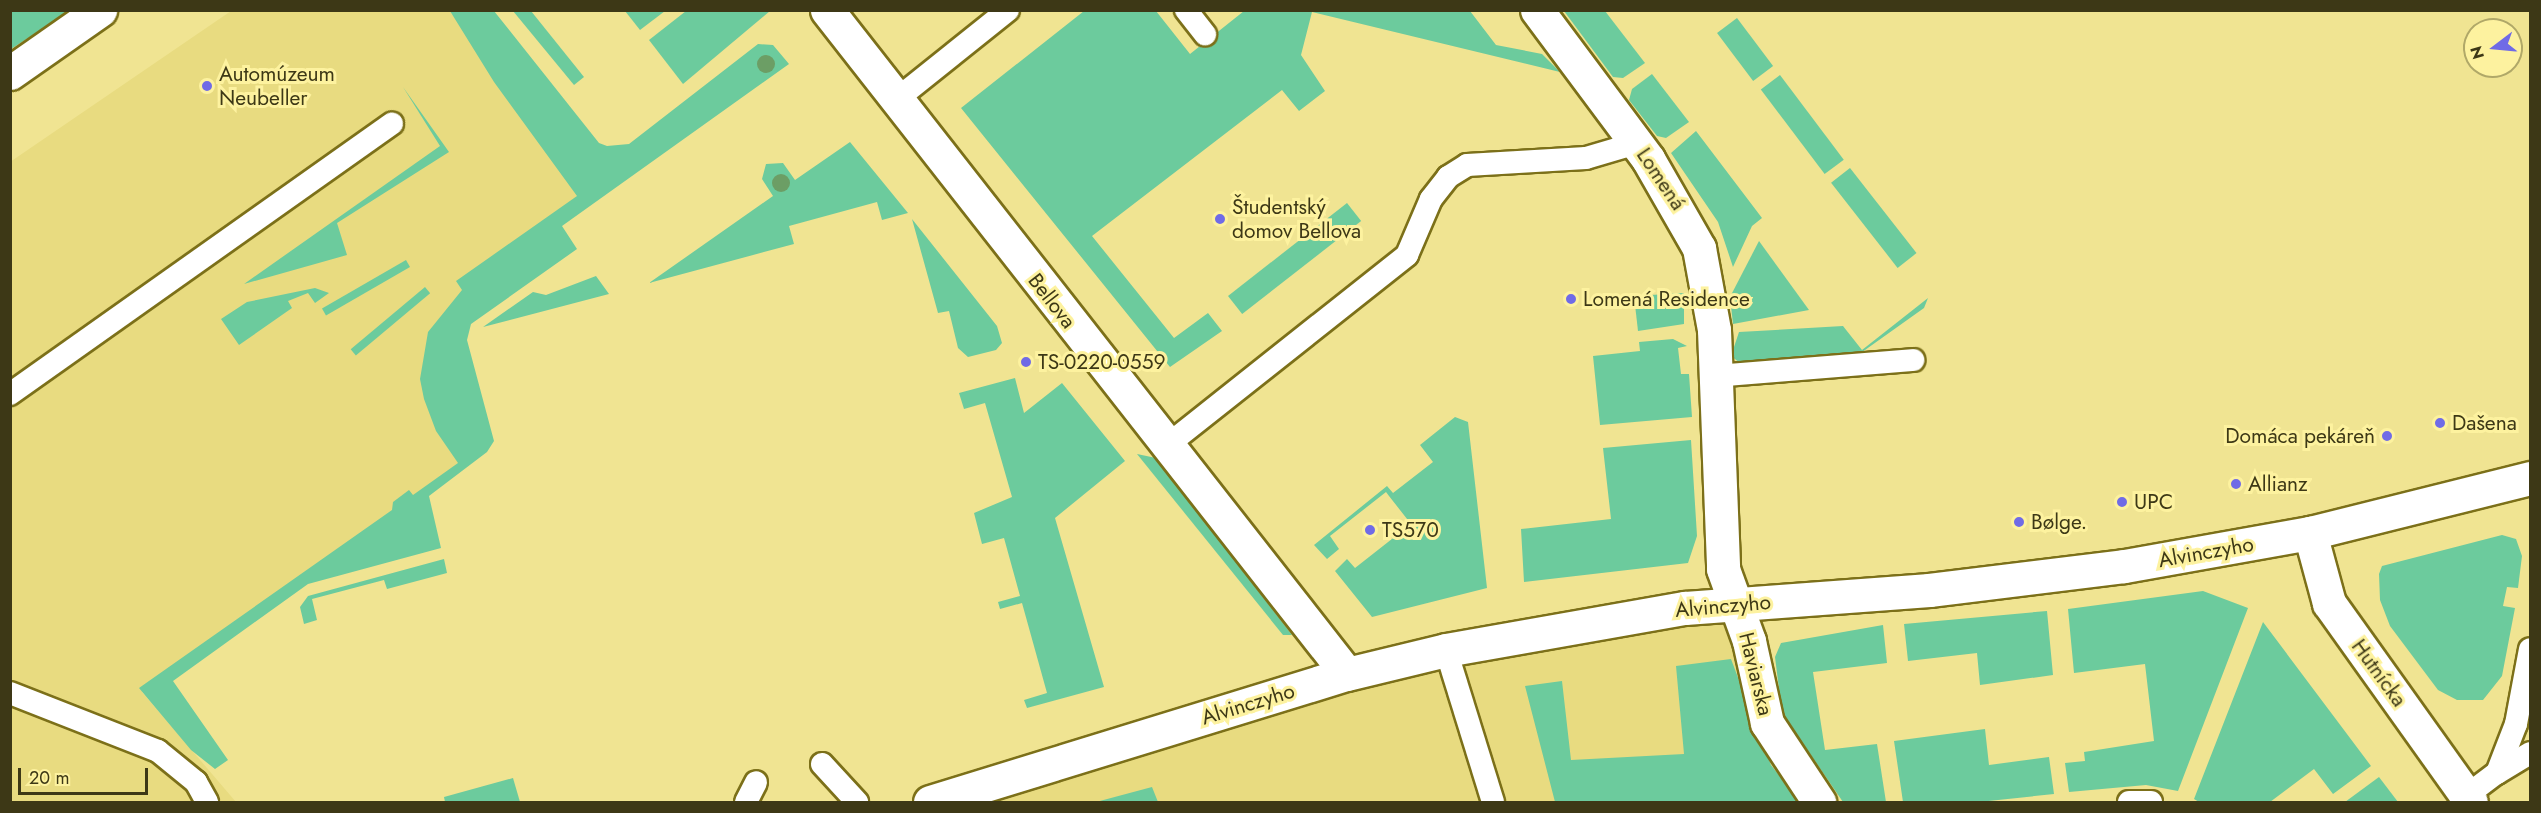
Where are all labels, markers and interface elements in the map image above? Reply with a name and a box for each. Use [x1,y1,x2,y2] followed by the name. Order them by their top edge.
[2463,18,2523,78] north arrow
[2464,43,2490,62] text: N
[219,61,335,111] place label: Automúzeum Neubeller
[200,79,214,93] marker: Automúzeum Neubeller
[1631,143,1691,215] street label: Lomená
[1232,194,1361,244] place label: Študentský domov Bellova
[1213,212,1227,226] marker: Študentský domov Bellova
[1023,269,1081,333] street label: Bellova
[1583,286,1750,312] place label: Lomená Residence
[1564,292,1578,306] marker: Lomená Residence
[1038,349,1166,375] place label: TS-0220-0559
[1019,355,1033,369] marker: TS-0220-0559
[2452,410,2517,436] place label: Dašena
[2433,416,2447,430] marker: Dašena
[2225,423,2375,449] place label: Domáca pekáreň
[2380,429,2394,443] marker: Domáca pekáreň
[2248,471,2308,497] place label: Allianz
[2229,477,2243,491] marker: Allianz
[2134,489,2173,515] place label: UPC
[2115,495,2129,509] marker: UPC
[2031,509,2087,535] place label: Bølge.
[2012,515,2026,529] marker: Bølge.
[1382,517,1439,543] place label: TS570
[1363,523,1377,537] marker: TS570
[2156,531,2256,573] street label: Alvinczyho
[1674,589,1772,623] street label: Alvinczyho
[1734,630,1778,718] street label: Haviarska
[2346,634,2412,712] street label: Hutnícka
[1198,678,1298,730] street label: Alvinczyho
[21,756,152,794] scale bar
[29,765,69,791] text: 20 m

